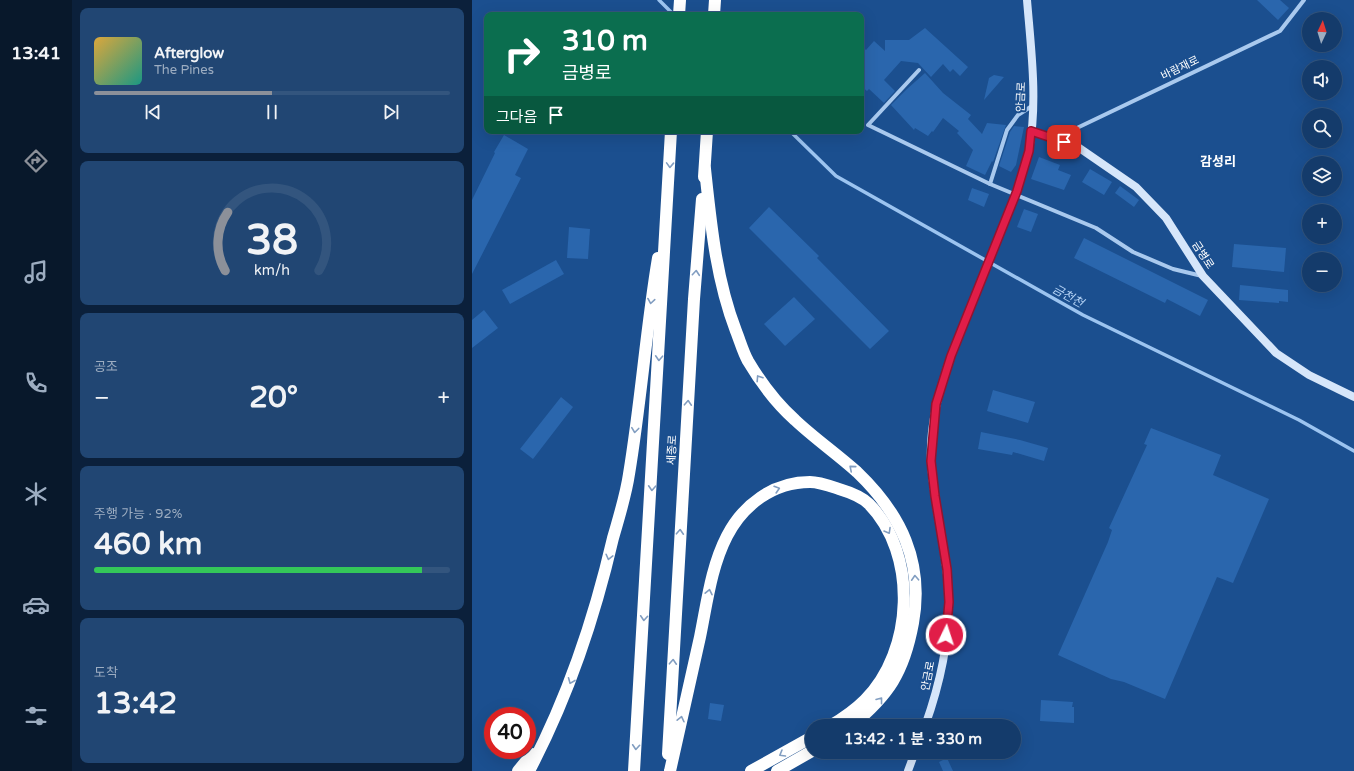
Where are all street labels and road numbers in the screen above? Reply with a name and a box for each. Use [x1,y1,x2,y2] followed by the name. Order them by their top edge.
[1159,53,1201,83] street label: 바람재로
[1014,82,1028,112] street label: 안금로
[1189,239,1217,271] street label: 금병로
[665,434,679,466] street label: 세종로
[919,660,937,692] street label: 안금로

